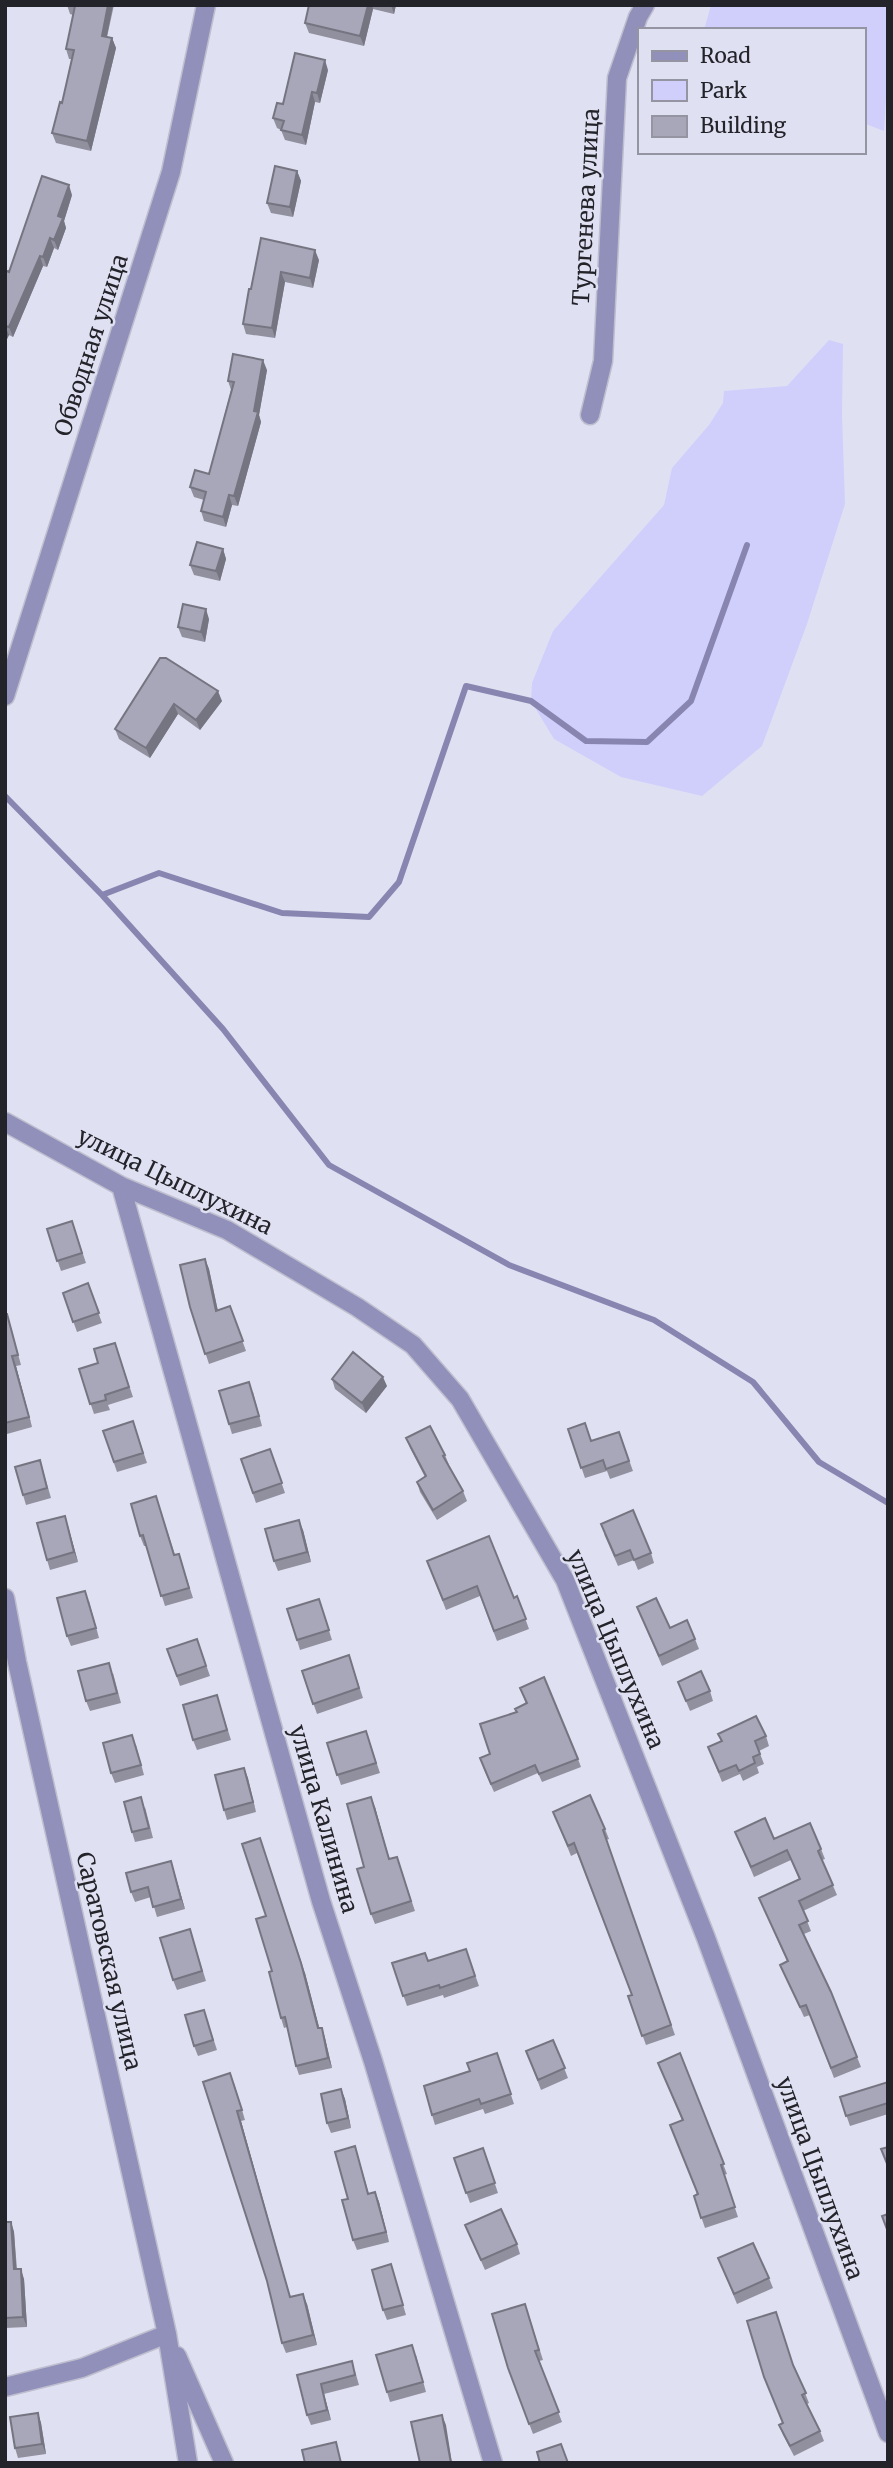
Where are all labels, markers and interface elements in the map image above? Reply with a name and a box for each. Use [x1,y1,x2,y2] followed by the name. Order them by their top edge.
[638,28,865,154] legend
[700,42,751,69] text: Road
[700,77,747,104] text: Park
[566,108,605,306] street label: Тургенева улица
[700,112,787,139] text: Building
[47,250,134,440] street label: Обводная улица
[73,1121,278,1240] street label: улица Цыплухина
[561,1545,672,1753] street label: улица Цыплухина
[284,1722,365,1916] street label: улица Калинина
[70,1849,149,2073] street label: Саратовская улица
[770,2072,871,2283] street label: улица Цыплухина

